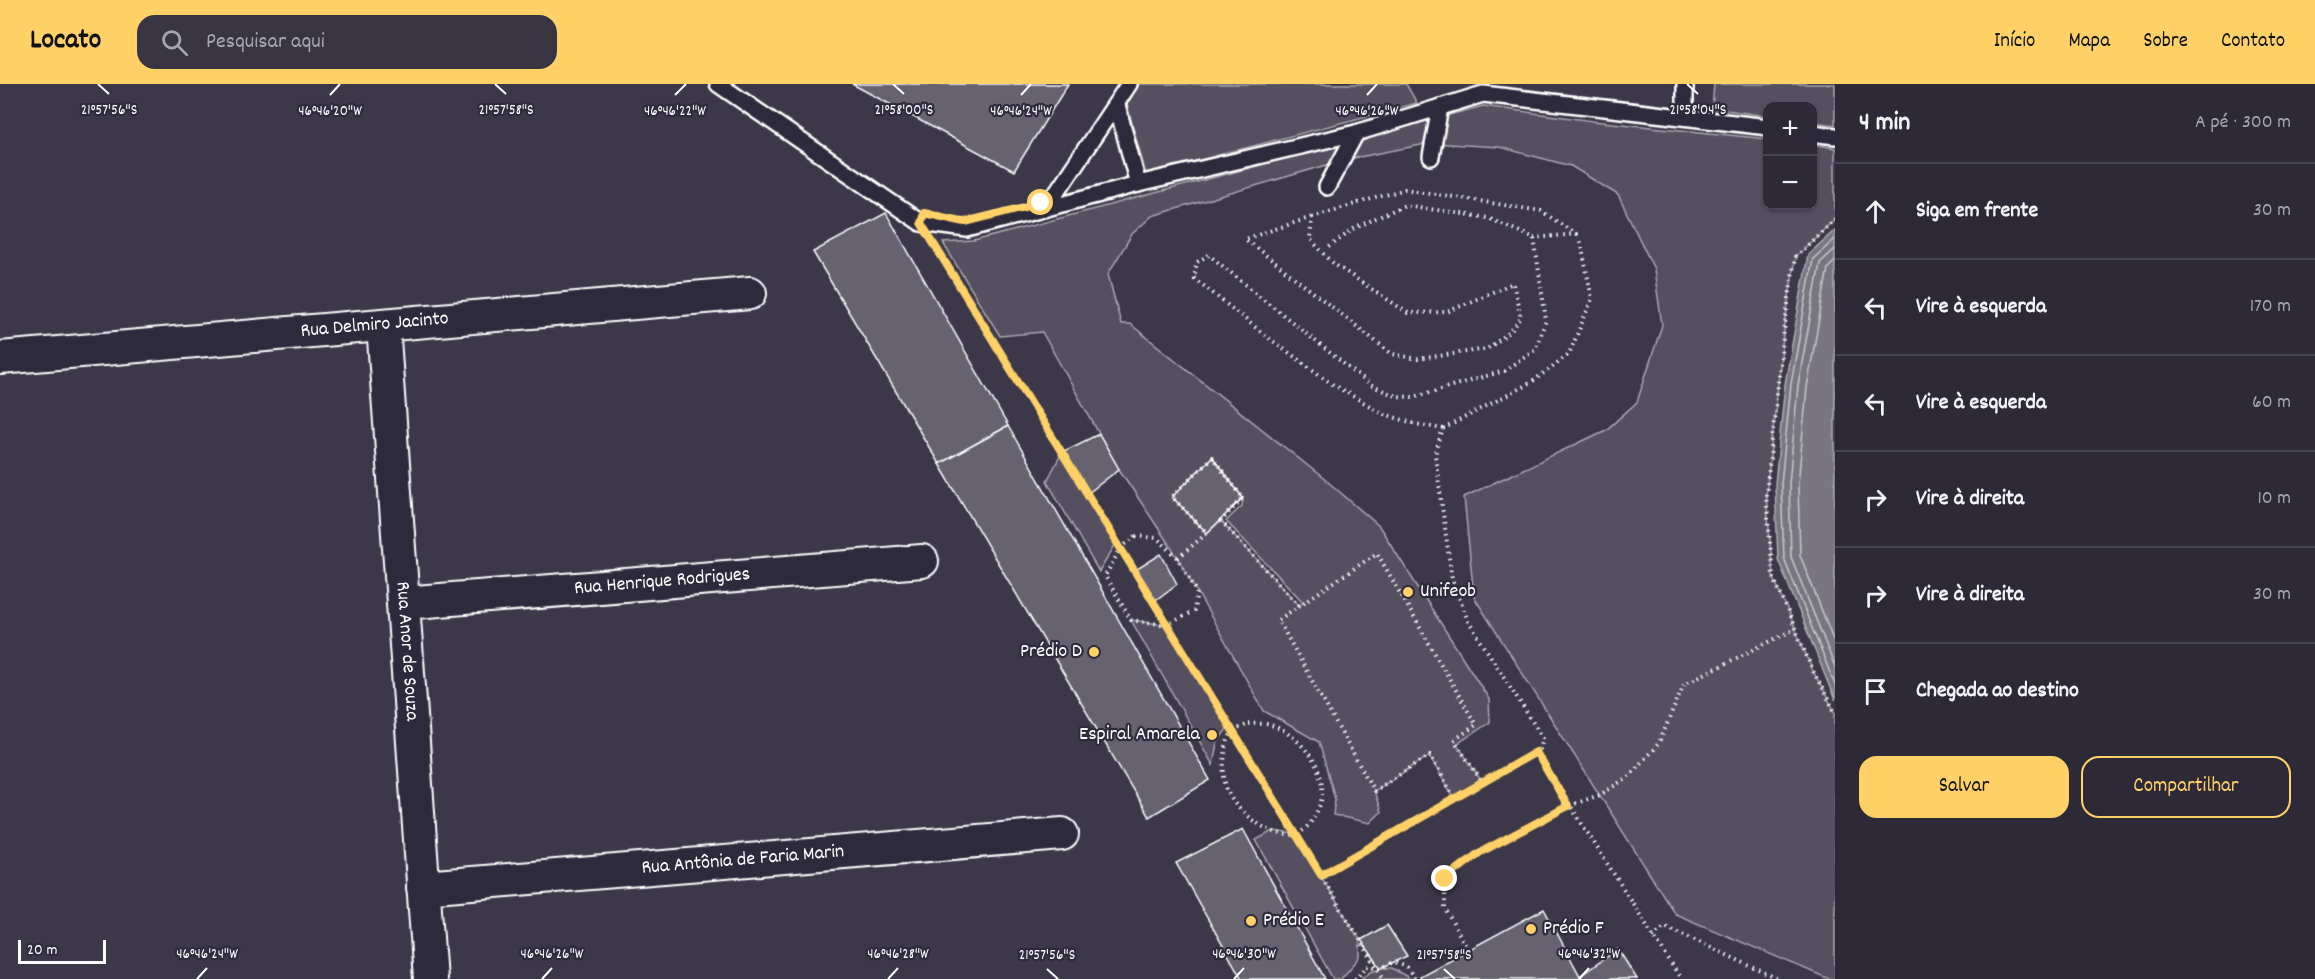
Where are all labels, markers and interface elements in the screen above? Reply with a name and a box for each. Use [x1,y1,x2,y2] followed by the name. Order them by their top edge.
[137,15,557,69] search box
[30,22,101,62] text: Locato
[158,26,191,59] icon: search
[206,27,325,58] text: Pesquisar aqui
[1994,27,2035,57] text: Início
[2068,27,2110,57] text: Mapa
[2143,27,2188,57] text: Sobre
[2221,27,2285,57] text: Contato
[81,100,137,122] text: 21°57'56"S
[478,100,534,122] text: 21°57'58"S
[875,100,933,122] text: 21°58'00"S
[1670,100,1726,122] text: 21°58'04"S
[298,101,362,123] text: 46°46'20"W
[644,101,706,123] text: 46°46'22"W
[990,101,1052,123] text: 46°46'24"W
[1336,101,1399,123] text: 46°46'26"W
[1763,102,1817,210] map controls
[1763,102,1817,156] button: +
[1859,105,1910,142] text: 4 min
[2195,109,2291,137] text: A pé · 300 m
[1763,156,1817,210] button: −
[1027,189,1053,215] route start
[1859,195,1892,228] icon: ahead
[1916,196,2038,227] text: Siga em frente
[2253,197,2291,225] text: 30 m
[1859,291,1892,324] icon: left
[1916,292,2046,323] text: Vire à esquerda
[2250,293,2291,321] text: 170 m
[299,305,450,346] street label: Rua Delmiro Jacinto
[1859,387,1892,420] icon: left
[1916,388,2046,419] text: Vire à esquerda
[2252,389,2291,417] text: 60 m
[1859,483,1892,516] icon: right
[1916,484,2024,515] text: Vire à direita
[2257,485,2291,513] text: 10 m
[573,561,751,603] street label: Rua Henrique Rodrigues
[1420,578,1476,606] place label: Unifeob
[1859,579,1892,612] icon: right
[1916,580,2024,611] text: Vire à direita
[387,581,425,722] street label: Rua Anor de Souza
[2253,581,2291,609] text: 30 m
[1401,585,1415,599] marker: Unifeob
[1020,638,1082,666] place label: Prédio D
[1087,645,1101,659] marker: Prédio D
[1859,675,1892,708] icon: arrive
[1916,676,2079,707] text: Chegada ao destino
[1079,721,1201,749] place label: Espiral Amarela
[1205,728,1219,742] marker: Espiral Amarela
[1859,756,2069,818] button: Salvar
[2081,756,2291,818] button: Compartilhar
[640,838,845,883] street label: Rua Antônia de Faria Marin
[1431,865,1457,891] route end
[1263,907,1324,935] place label: Prédio E
[1244,914,1258,928] marker: Prédio E
[1543,915,1604,943] place label: Prédio F
[1524,922,1538,936] marker: Prédio F
[18,937,106,964] scale bar
[27,939,57,962] text: 20 m
[176,944,238,966] text: 46°46'24"W
[521,944,584,966] text: 46°46'26"W
[867,944,929,966] text: 46°46'28"W
[1212,944,1276,966] text: 46°46'30"W
[1558,944,1620,966] text: 46°46'32"W
[1019,945,1075,967] text: 21°57'56"S
[1416,945,1472,967] text: 21°57'58"S

